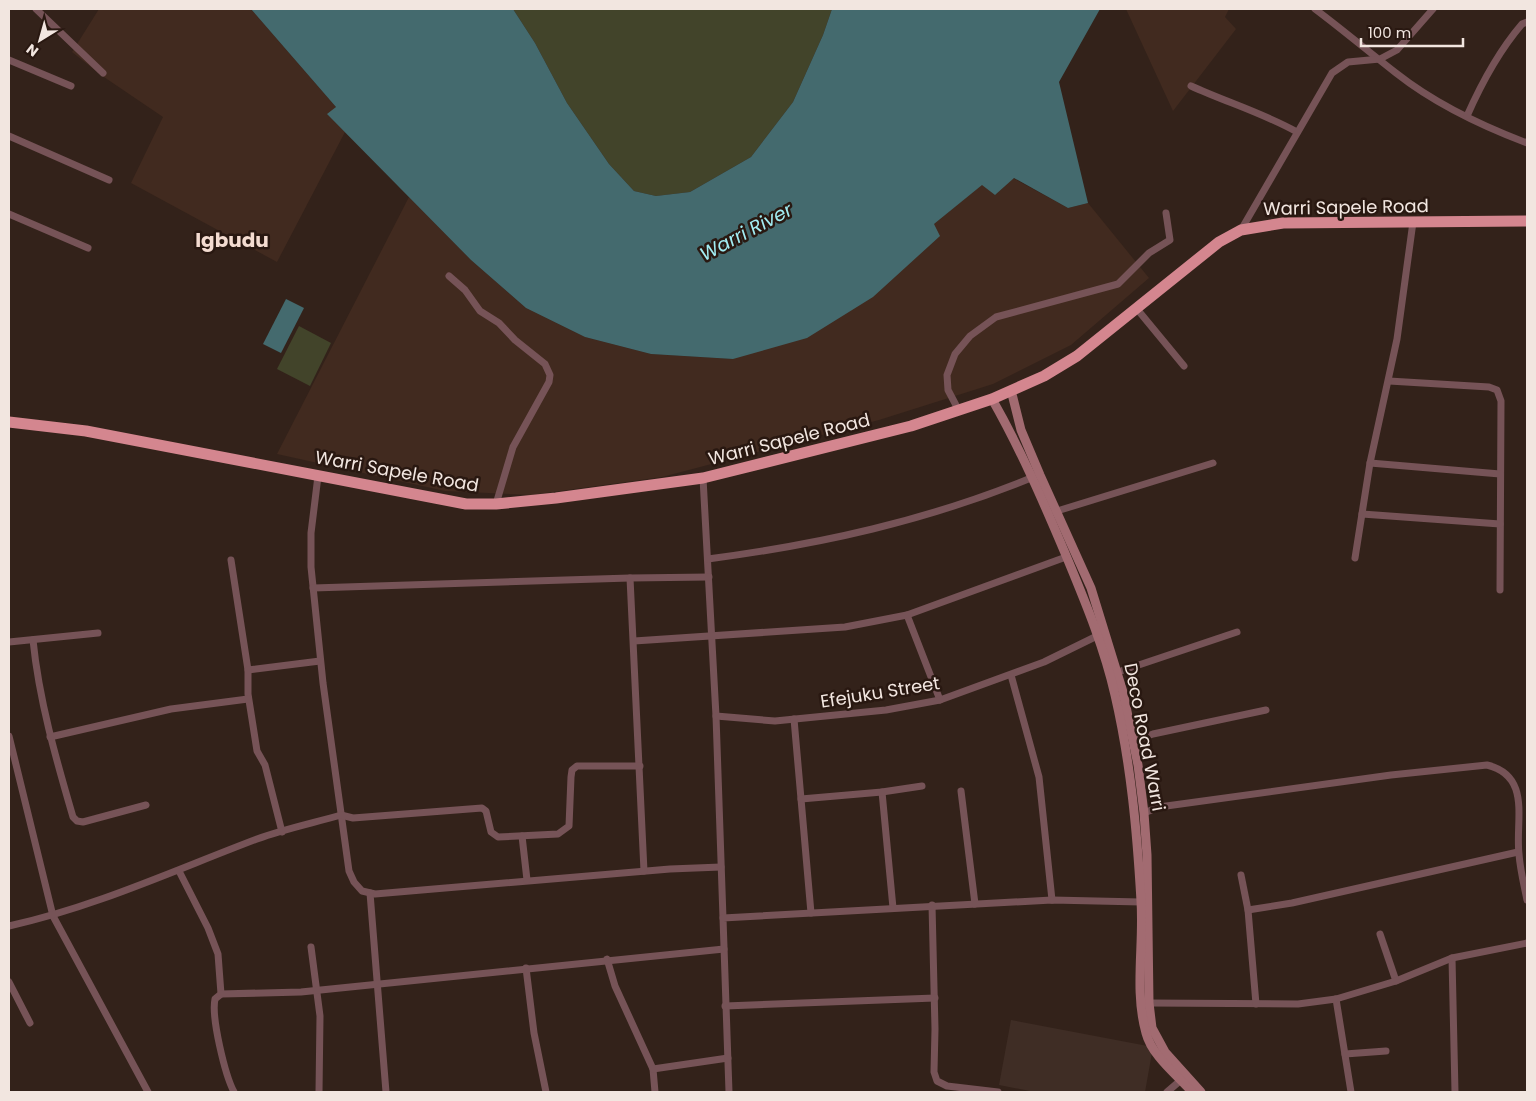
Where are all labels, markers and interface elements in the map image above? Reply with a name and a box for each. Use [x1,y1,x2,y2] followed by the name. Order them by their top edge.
[15,15,65,65] north arrow
[1361,15,1464,47] scale bar
[1368,22,1411,43] text: 100 m
[22,39,42,62] text: N
[1263,193,1429,221] street label: Warri Sapele Road
[695,196,798,268] water label: Warri River
[195,226,269,254] district label: Igbudu
[706,407,872,471] street label: Warri Sapele Road
[313,444,481,498] street label: Warri Sapele Road
[1118,661,1172,813] street label: Deco Road Warri
[818,670,942,714] street label: Efejuku Street

